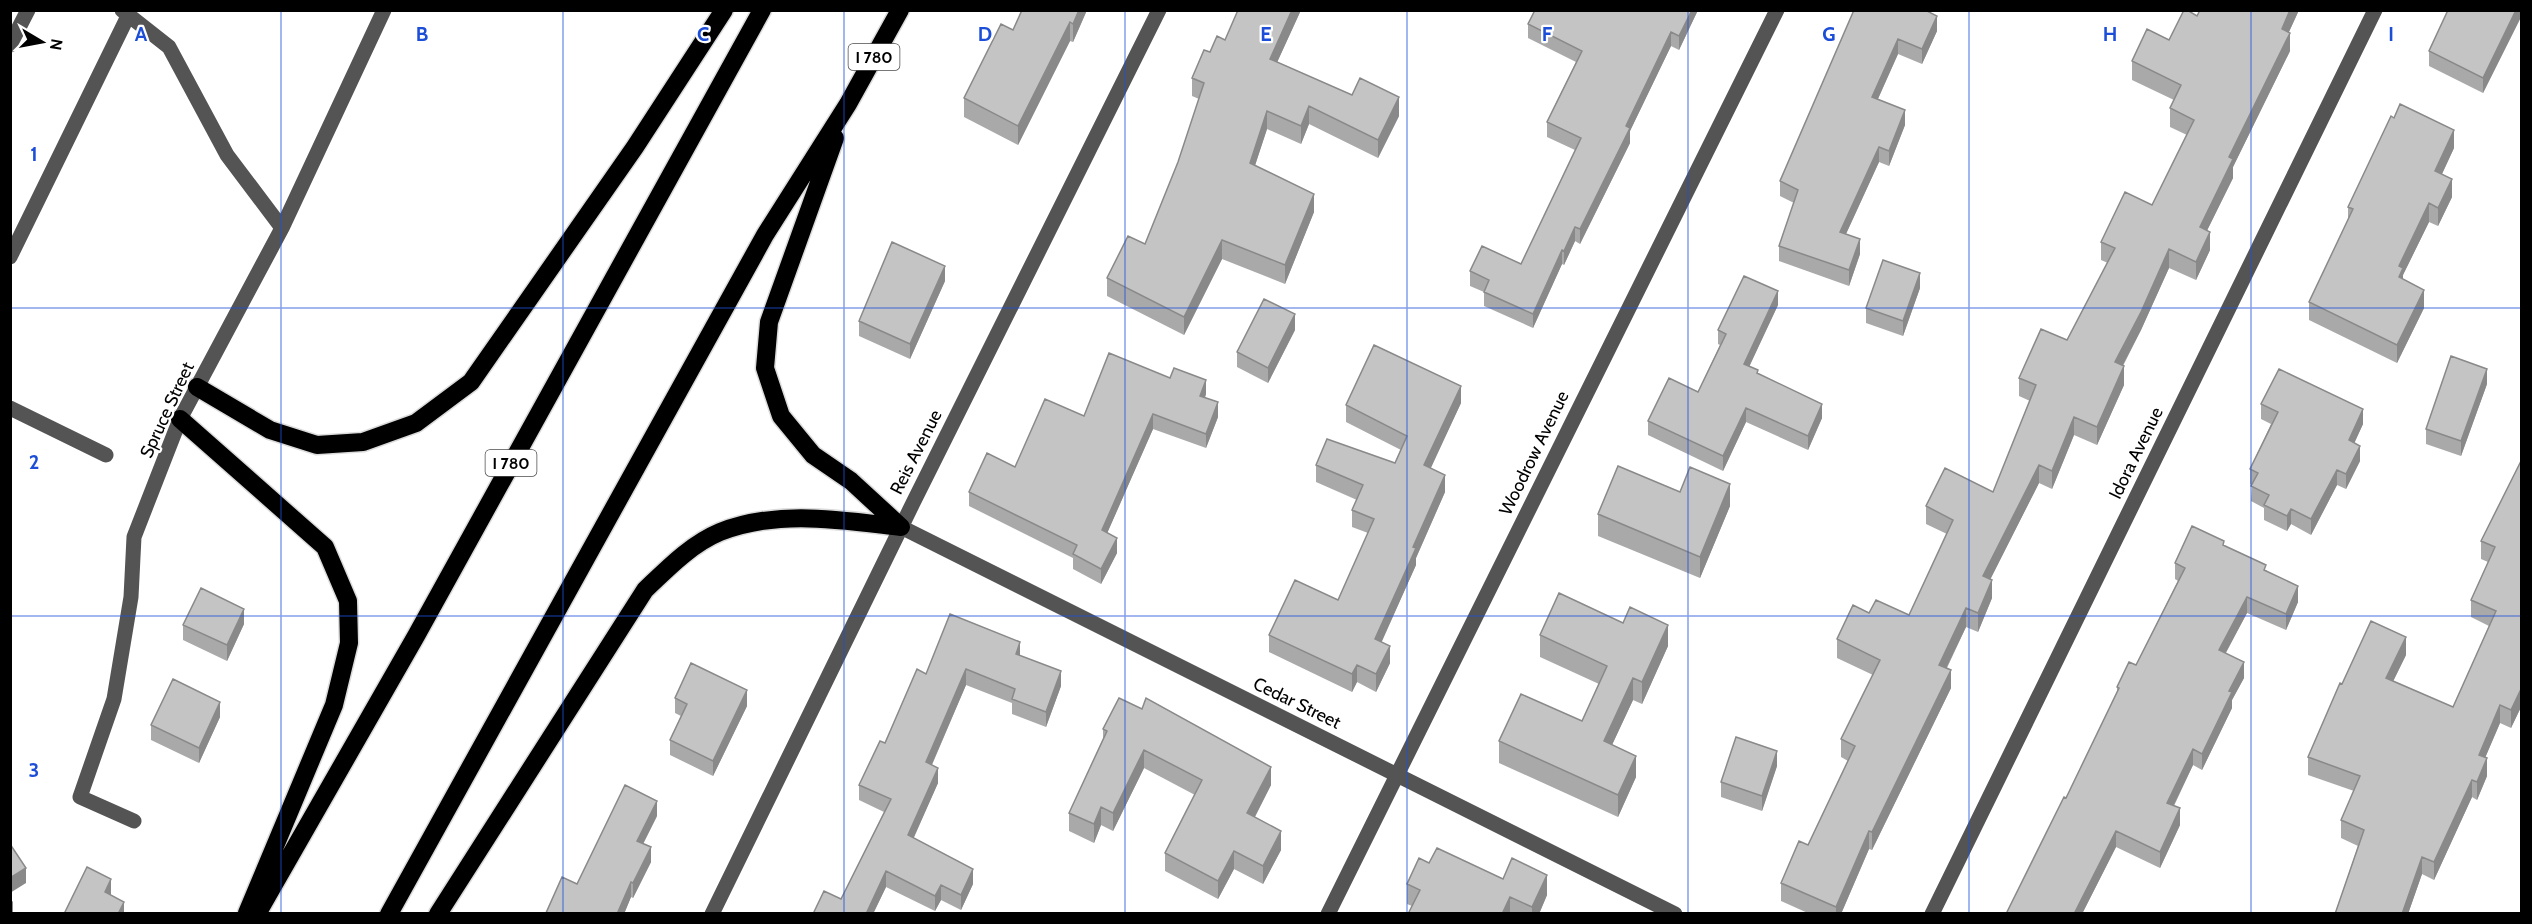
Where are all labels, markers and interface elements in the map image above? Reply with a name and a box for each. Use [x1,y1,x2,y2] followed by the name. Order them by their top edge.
[12,12,72,72] north arrow
[135,22,148,46] text: A
[416,22,428,46] text: B
[697,22,709,46] text: C
[978,22,992,46] text: D
[1260,22,1272,46] text: E
[1542,22,1553,46] text: F
[1822,22,1836,46] text: G
[2103,22,2117,46] text: H
[2388,22,2394,46] text: I
[46,37,67,52] text: N
[848,44,900,70] road number: I 780
[30,142,38,166] text: 1
[135,359,199,461] street label: Spruce Street
[1494,387,1574,519] street label: Woodrow Avenue
[2104,403,2168,503] street label: Idora Avenue
[885,406,947,498] street label: Reis Avenue
[29,450,39,474] text: 2
[486,450,536,476] road number: I 780
[1250,672,1344,734] street label: Cedar Street
[29,758,39,782] text: 3

